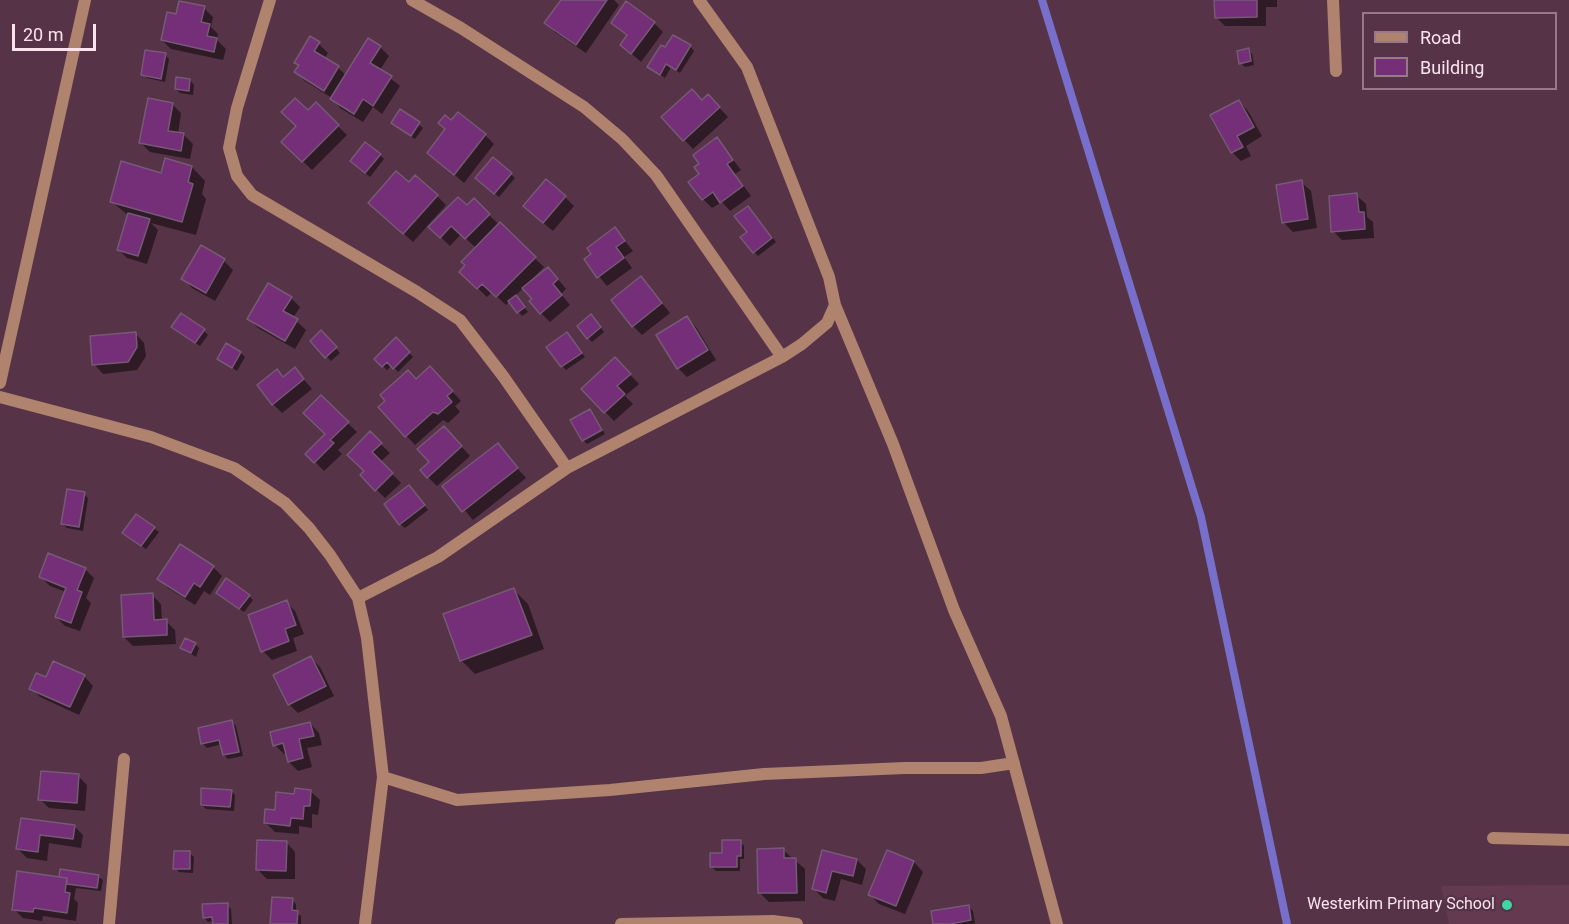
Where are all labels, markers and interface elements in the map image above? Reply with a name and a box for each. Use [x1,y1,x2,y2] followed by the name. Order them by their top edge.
[15,12,99,50] scale bar
[1362,12,1557,90] legend
[23,24,63,45] text: 20 m
[1420,27,1461,48] text: Road
[1420,57,1484,78] text: Building
[1307,895,1495,915] place label: Westerkim Primary School
[1500,898,1514,912] marker: Westerkim Primary School

